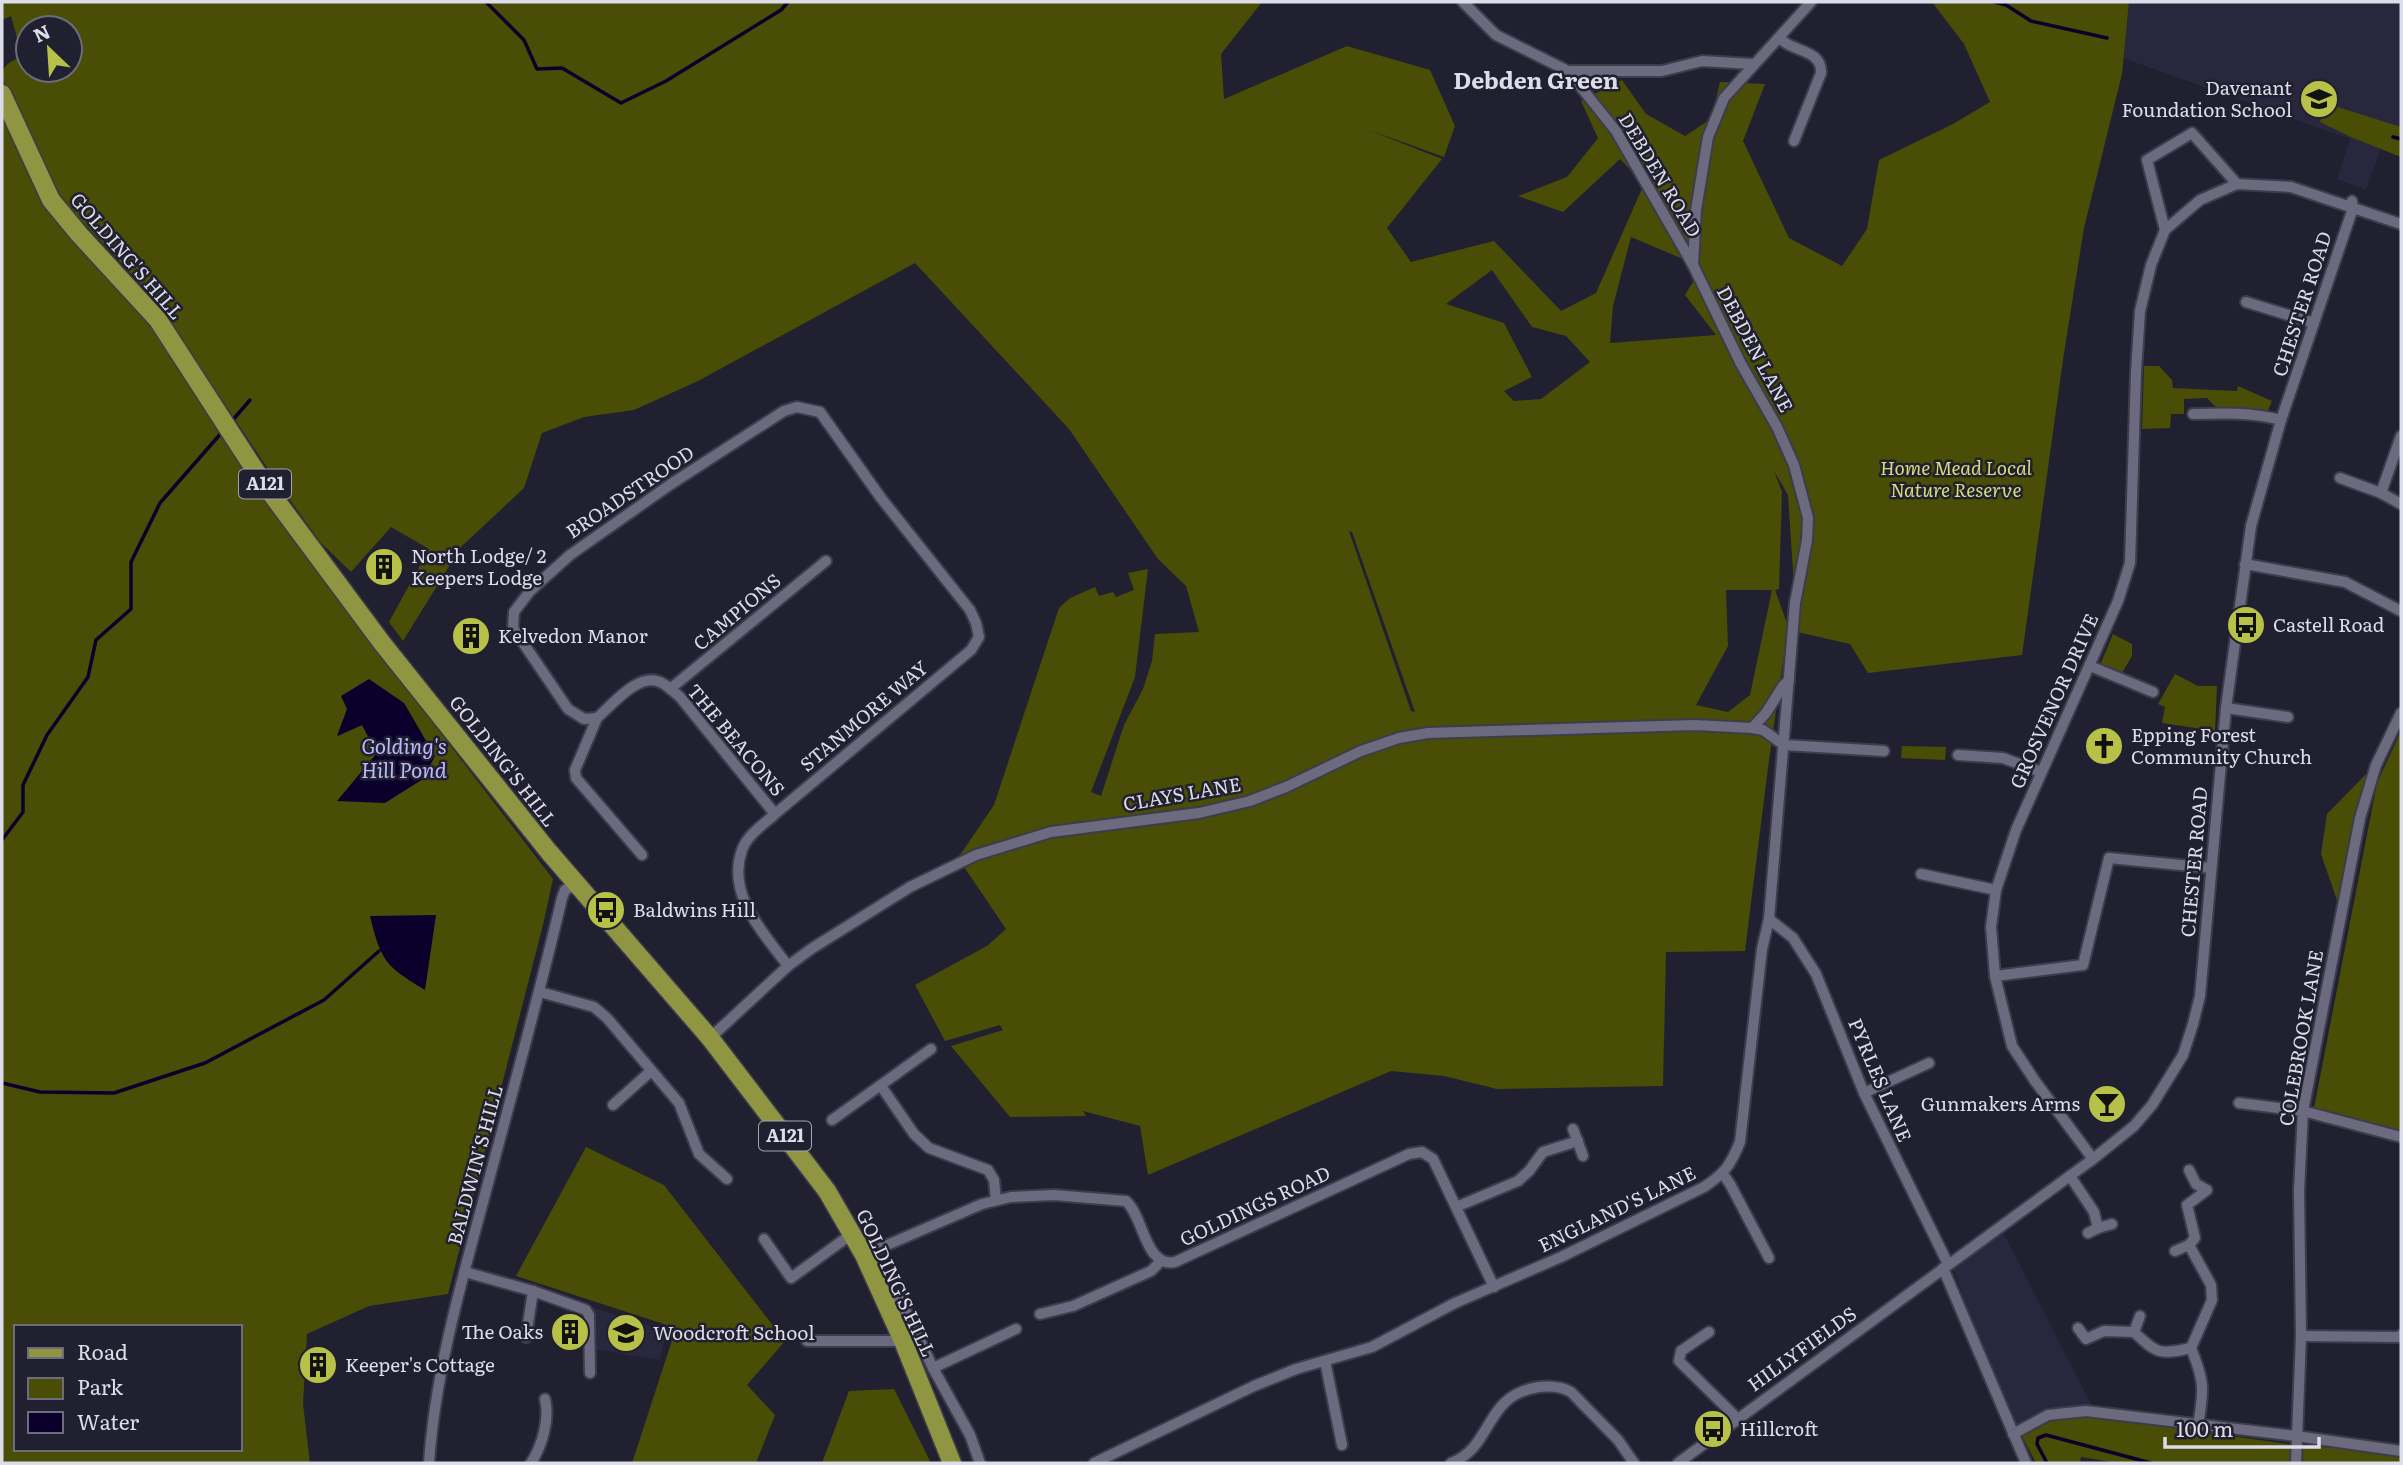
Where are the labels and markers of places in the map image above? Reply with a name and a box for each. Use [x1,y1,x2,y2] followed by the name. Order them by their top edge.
[2121,73,2292,123] place label: Davenant Foundation School
[2298,78,2340,120] school or university icon: Davenant Foundation School
[411,541,546,591] place label: North Lodge/ 2 Keepers Lodge
[363,546,405,588] building icon: North Lodge/ 2 Keepers Lodge
[2225,604,2267,646] bus stop icon: Castell Road
[2273,610,2385,638] place label: Castell Road
[450,615,492,657] building icon: Kelvedon Manor
[498,621,648,649] place label: Kelvedon Manor
[2131,720,2312,770] place label: Epping Forest Community Church
[2083,725,2125,767] church icon: Epping Forest Community Church
[585,889,627,931] bus stop icon: Baldwins Hill
[633,895,756,923] place label: Baldwins Hill
[2086,1083,2128,1125] bar icon: Gunmakers Arms
[1921,1089,2080,1117] place label: Gunmakers Arms
[549,1311,591,1353] building icon: The Oaks
[605,1312,647,1354] school or university icon: Woodcroft School
[461,1317,543,1345] place label: The Oaks
[653,1318,815,1346] place label: Woodcroft School
[297,1344,339,1386] building icon: Keeper's Cottage
[345,1350,495,1378] place label: Keeper's Cottage
[1692,1408,1734,1450] bus stop icon: Hillcroft
[1740,1414,1818,1442] place label: Hillcroft

